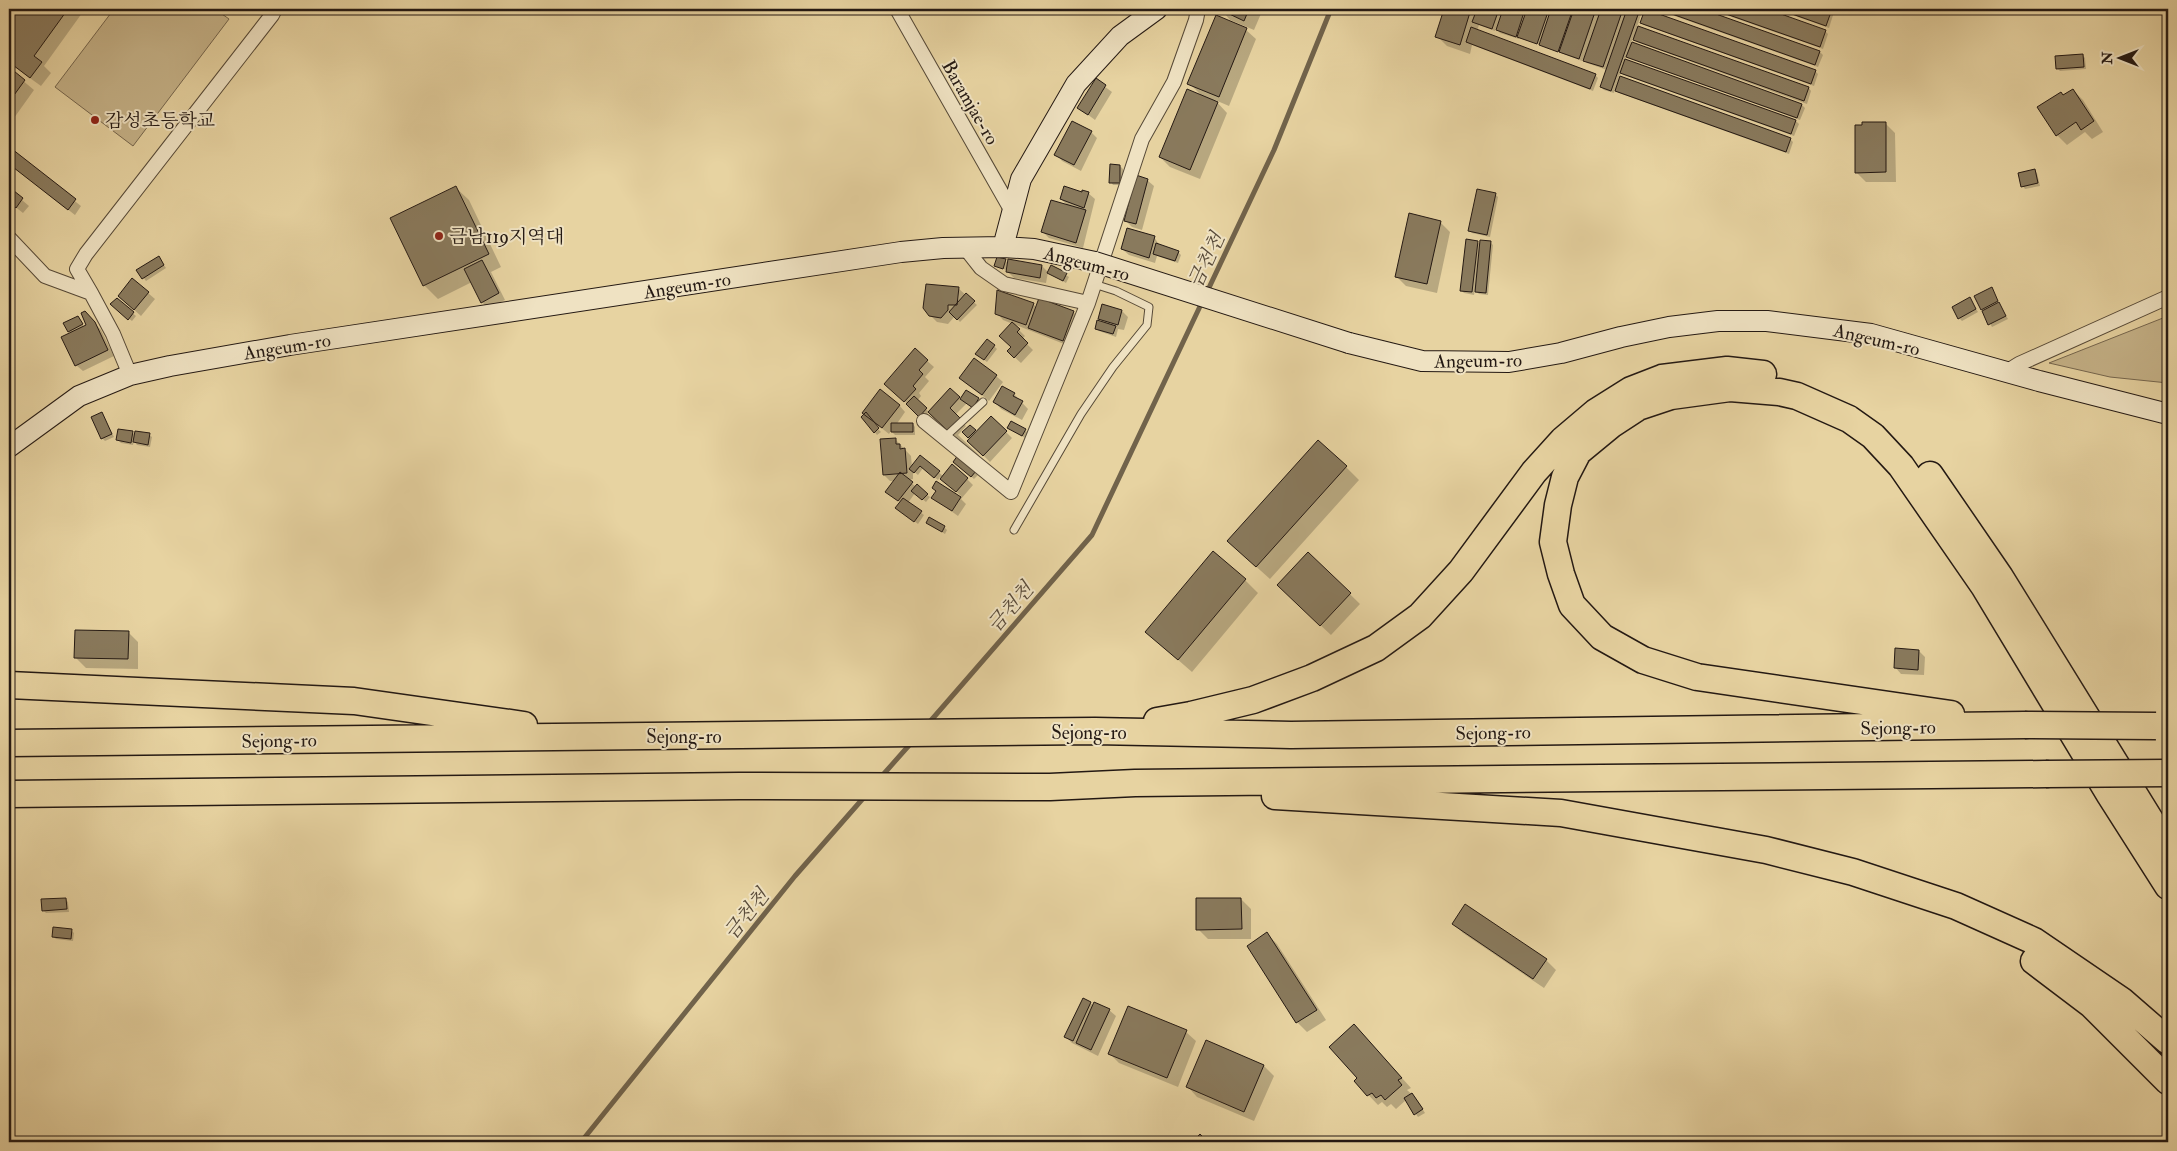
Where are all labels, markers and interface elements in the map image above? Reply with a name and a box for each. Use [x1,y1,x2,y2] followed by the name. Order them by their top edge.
[2094,32,2144,82] north arrow
[2099,51,2116,65] text: N
[936,56,1004,149] street label: Baramjae-ro
[105,109,215,133] place label: 감성초등학교
[89,114,101,126] marker: 감성초등학교
[449,225,564,249] place label: 금남119지역대
[1183,227,1231,292] water label: 금천천
[433,230,445,242] marker: 금남119지역대
[1040,241,1132,287] street label: Angeum-ro
[641,267,732,305] street label: Angeum-ro
[1830,318,1922,362] street label: Angeum-ro
[241,328,332,366] street label: Angeum-ro
[1433,348,1522,374] street label: Angeum-ro
[982,576,1040,637] water label: 금천천
[1860,715,1936,741] street label: Sejong-ro
[1455,720,1531,746] street label: Sejong-ro
[1051,721,1127,745] street label: Sejong-ro
[646,725,722,749] street label: Sejong-ro
[241,728,317,754] street label: Sejong-ro
[718,883,775,945] water label: 금천천

